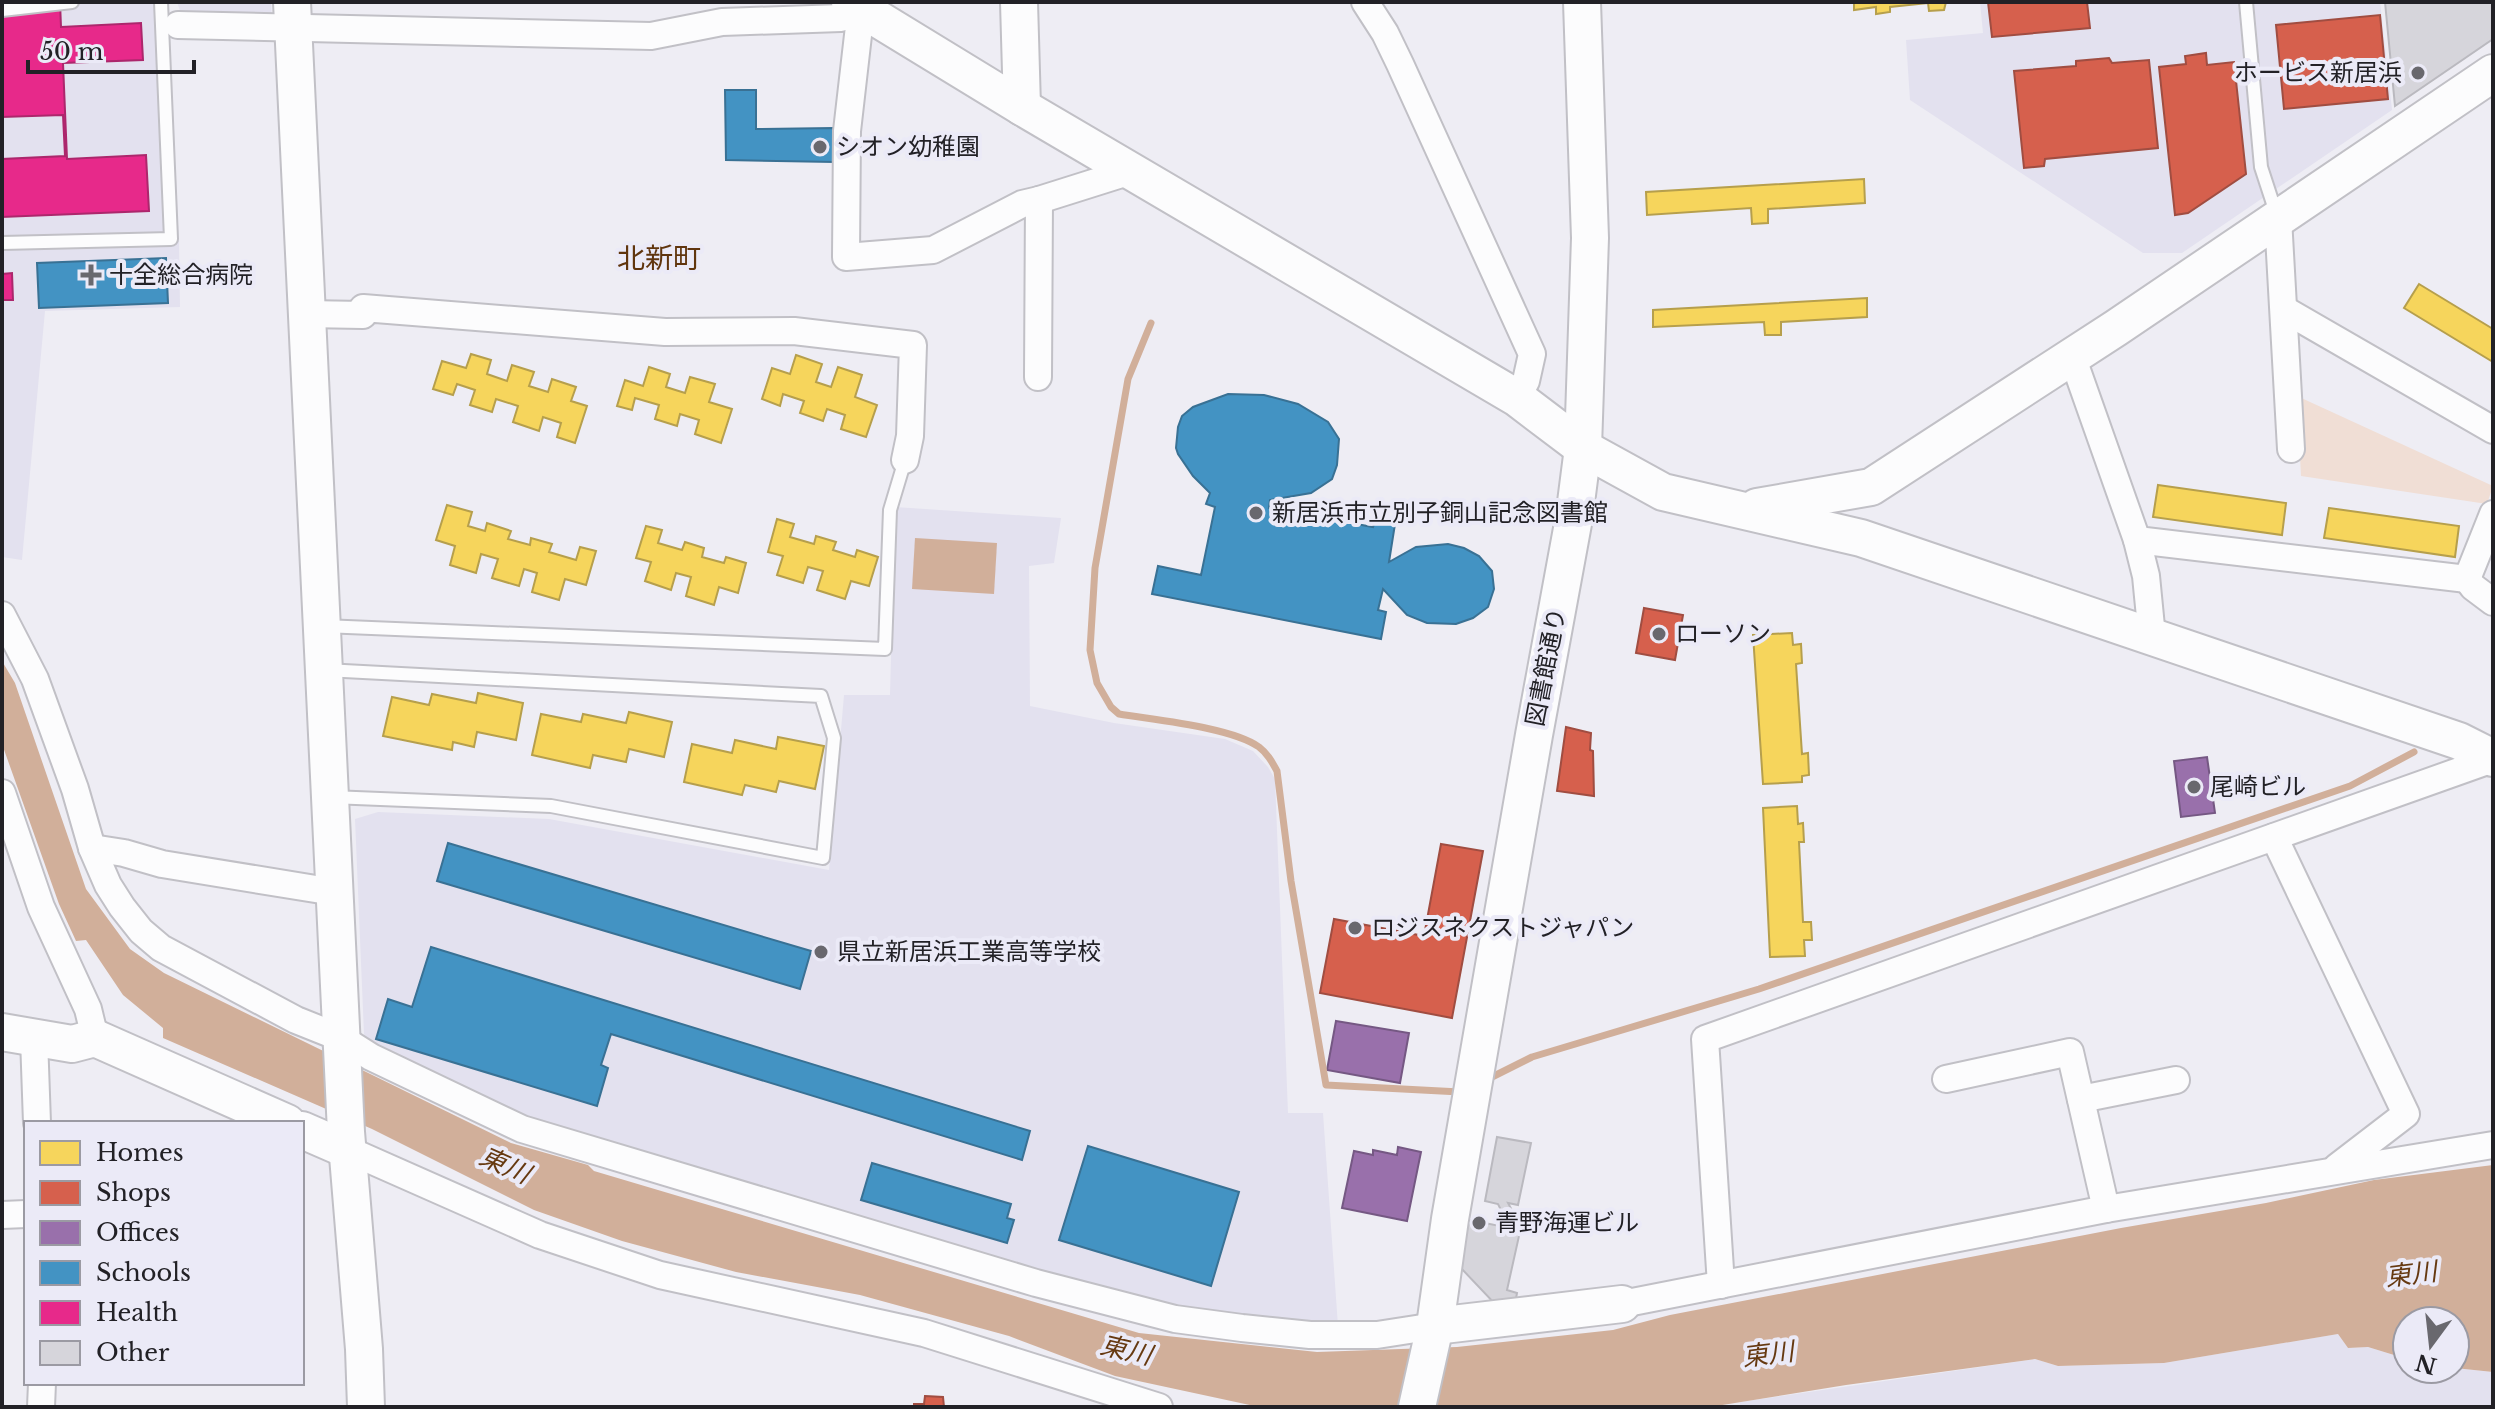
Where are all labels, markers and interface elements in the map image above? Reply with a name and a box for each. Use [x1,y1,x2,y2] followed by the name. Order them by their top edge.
[28,24,194,74] scale bar
[40,37,104,66] text: 50 m
[2234,58,2402,87] place label: ホービス新居浜
[2409,64,2427,82] marker: ホービス新居浜
[836,132,980,161] place label: シオン幼稚園
[811,138,829,156] marker: シオン幼稚園
[617,241,701,276] district label: 北新町
[109,260,253,289] place label: 十全総合病院
[80,264,102,286] marker: 十全総合病院
[1272,498,1608,527] place label: 新居浜市立別子銅山記念図書館
[1247,504,1265,522] marker: 新居浜市立別子銅山記念図書館
[1520,605,1571,729] street label: 図書館通り
[1675,619,1771,648] place label: ローソン
[1650,625,1668,643] marker: ローソン
[2210,772,2306,801] place label: 尾崎ビル
[2185,778,2203,796] marker: 尾崎ビル
[1371,913,1634,942] place label: ロジスネクストジャパン
[1346,919,1364,937] marker: ロジスネクストジャパン
[837,937,1101,966] place label: 県立新居浜工業高等学校
[812,943,830,961] marker: 県立新居浜工業高等学校
[24,1121,304,1385] legend
[96,1138,184,1167] text: Homes
[475,1140,538,1191] water label: 東川
[96,1178,171,1207] text: Shops
[1495,1208,1639,1237] place label: 青野海運ビル
[1470,1214,1488,1232] marker: 青野海運ビル
[96,1218,180,1247] text: Offices
[2383,1255,2442,1293] water label: 東川
[96,1258,191,1287] text: Schools
[96,1298,178,1327] text: Health
[2391,1305,2471,1385] north arrow
[1097,1329,1158,1372] water label: 東川
[1740,1335,1799,1373] water label: 東川
[96,1338,170,1367] text: Other
[2412,1348,2439,1380] text: N

